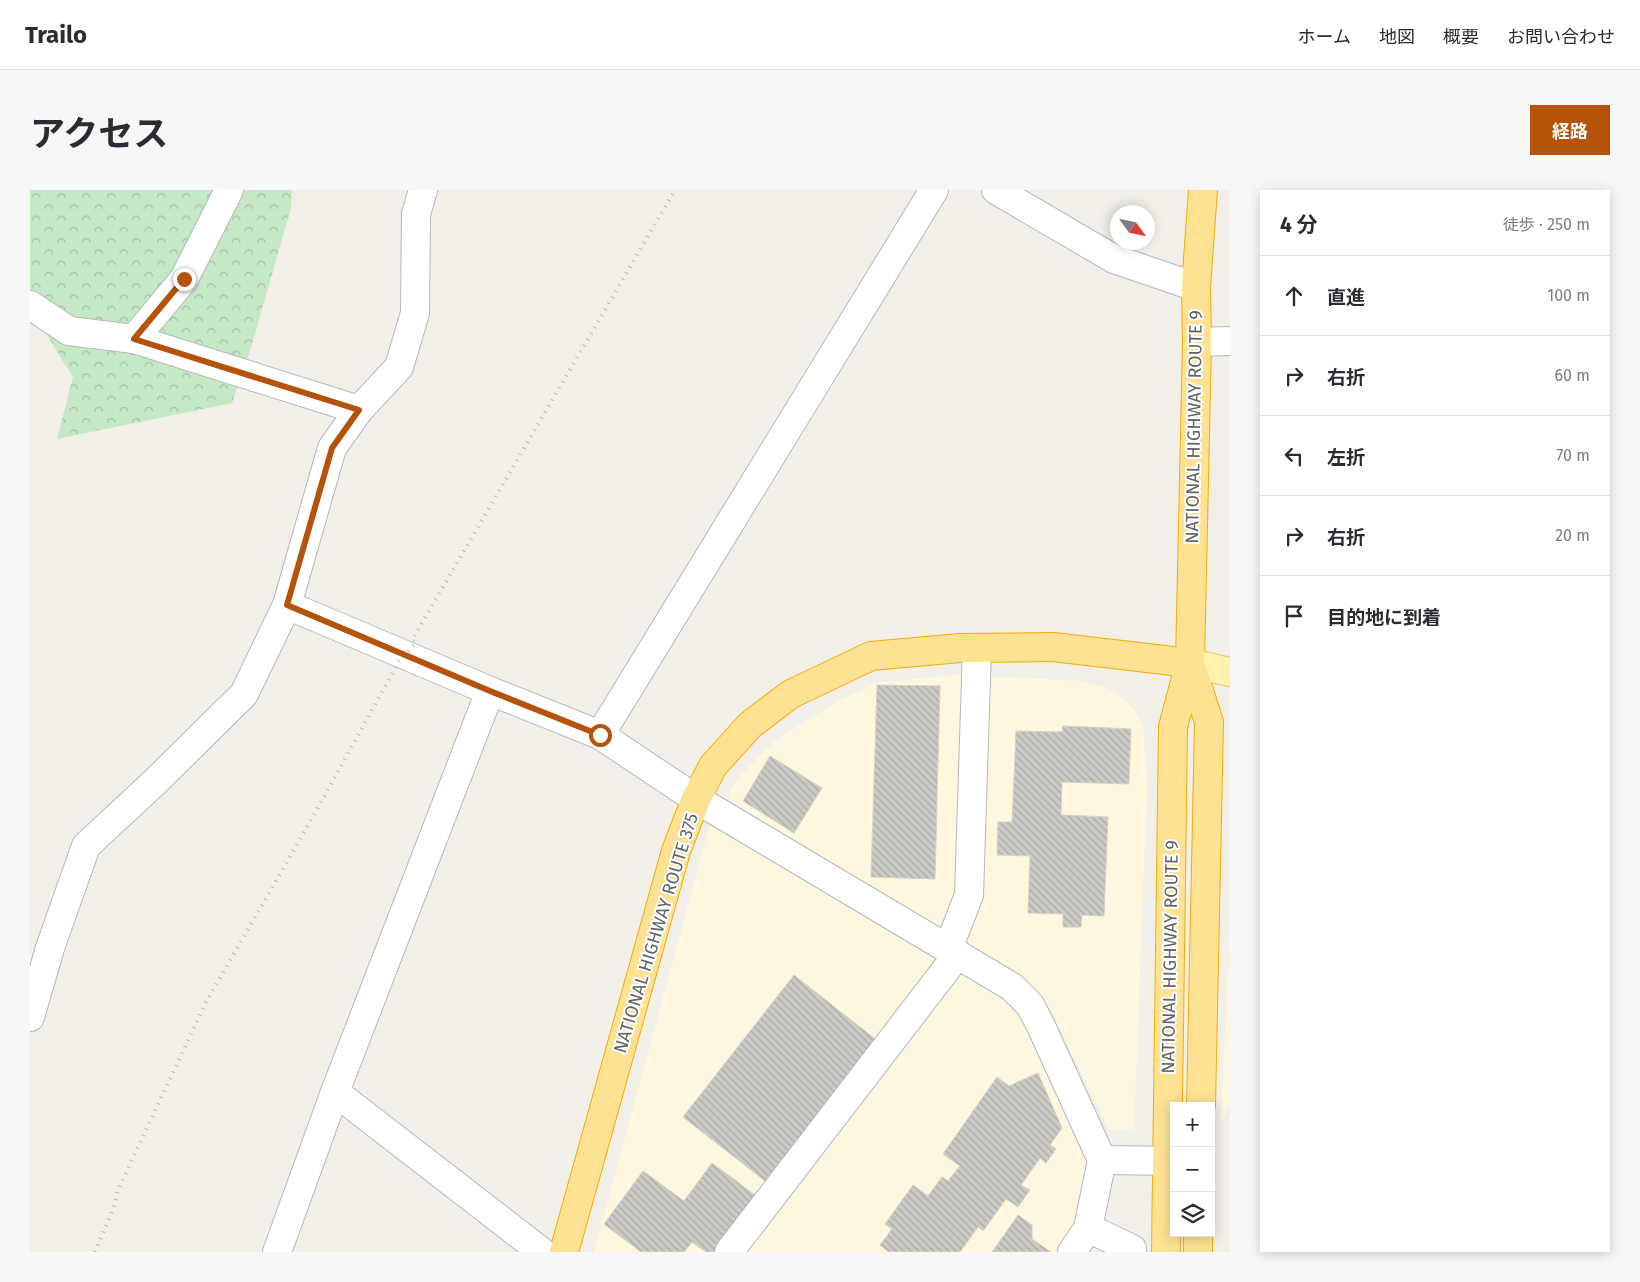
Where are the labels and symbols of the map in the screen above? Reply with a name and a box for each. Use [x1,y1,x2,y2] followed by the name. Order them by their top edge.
[1110,205,1155,250] north arrow
[173,268,196,291] route end
[1181,310,1207,544] street label: NATIONAL HIGHWAY ROUTE 9
[589,724,612,747] route start
[609,810,703,1056] street label: NATIONAL HIGHWAY ROUTE 375
[1157,840,1183,1074] street label: NATIONAL HIGHWAY ROUTE 9

